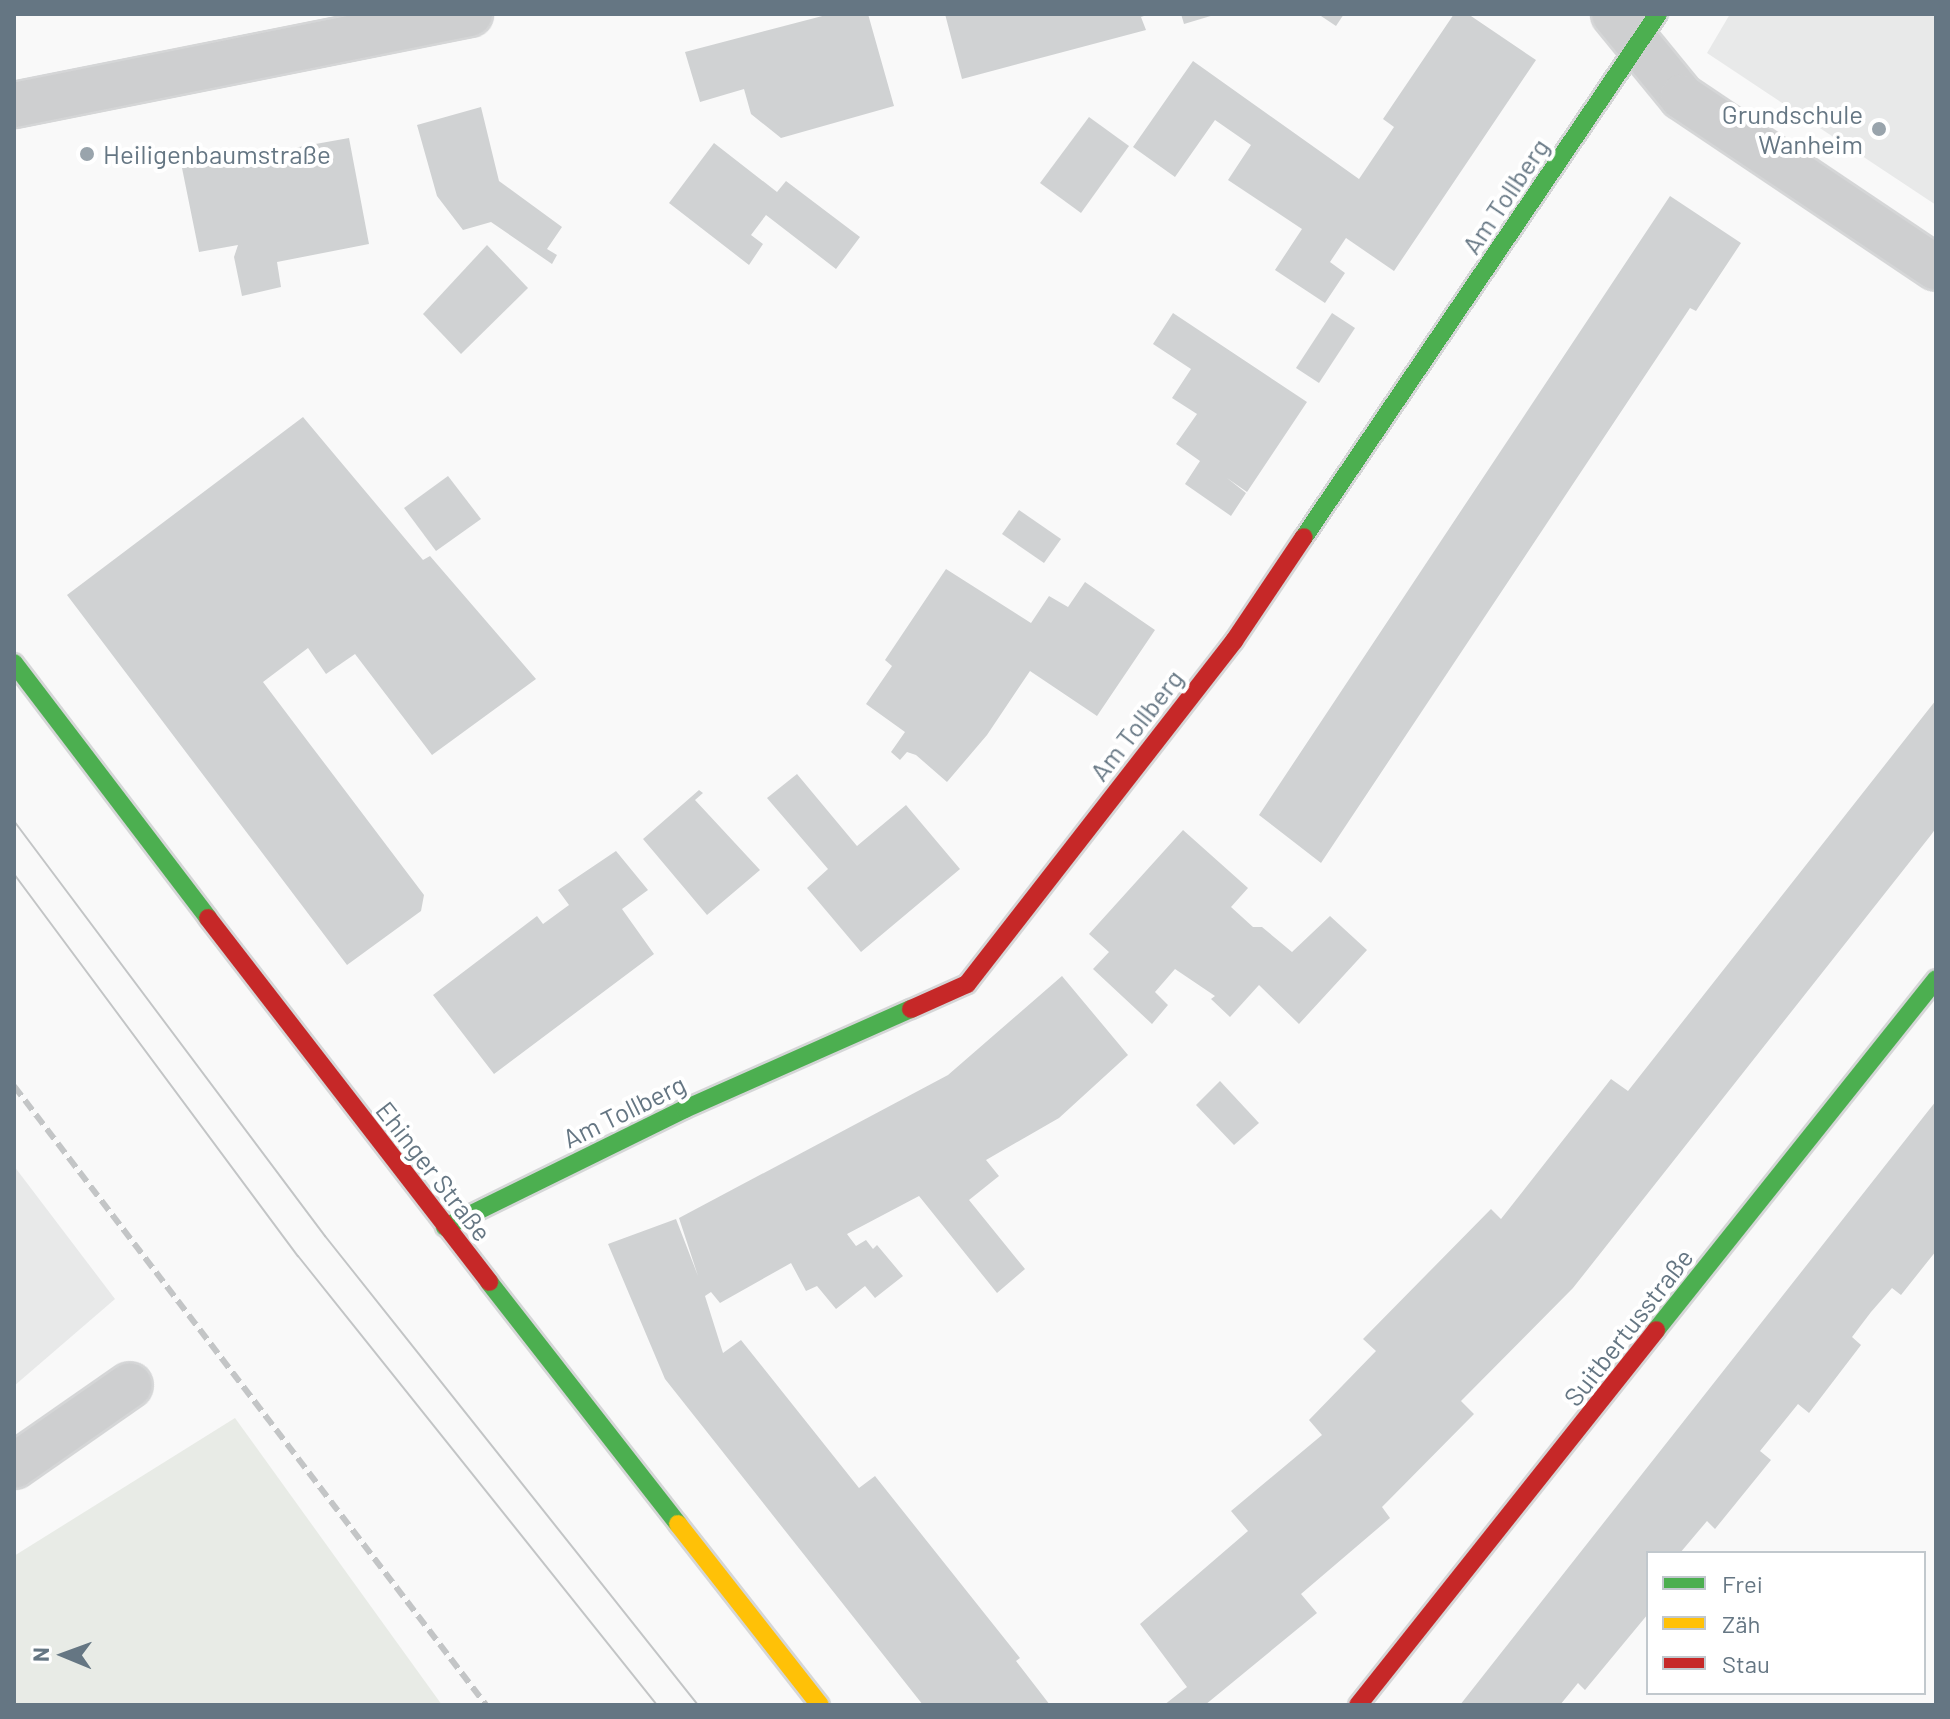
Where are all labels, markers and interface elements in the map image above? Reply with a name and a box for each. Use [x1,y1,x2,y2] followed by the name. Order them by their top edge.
[1722,98,1863,160] place label: Grundschule Wanheim
[1870,120,1888,138] marker: Grundschule Wanheim
[1455,132,1555,260] street label: Am Tollberg
[103,138,331,170] place label: Heiligenbaumstraße
[78,145,96,163] marker: Heiligenbaumstraße
[1083,663,1189,787] street label: Am Tollberg
[558,1068,690,1154] street label: Am Tollberg
[370,1095,498,1247] street label: Ehinger Straße
[1557,1242,1699,1412] street label: Suitbertusstraße
[1646,1551,1926,1695] legend
[1722,1569,1763,1598] text: Frei
[1722,1609,1760,1638] text: Zäh
[24,1615,104,1695] north arrow
[27,1647,53,1662] text: N
[1722,1649,1770,1678] text: Stau

